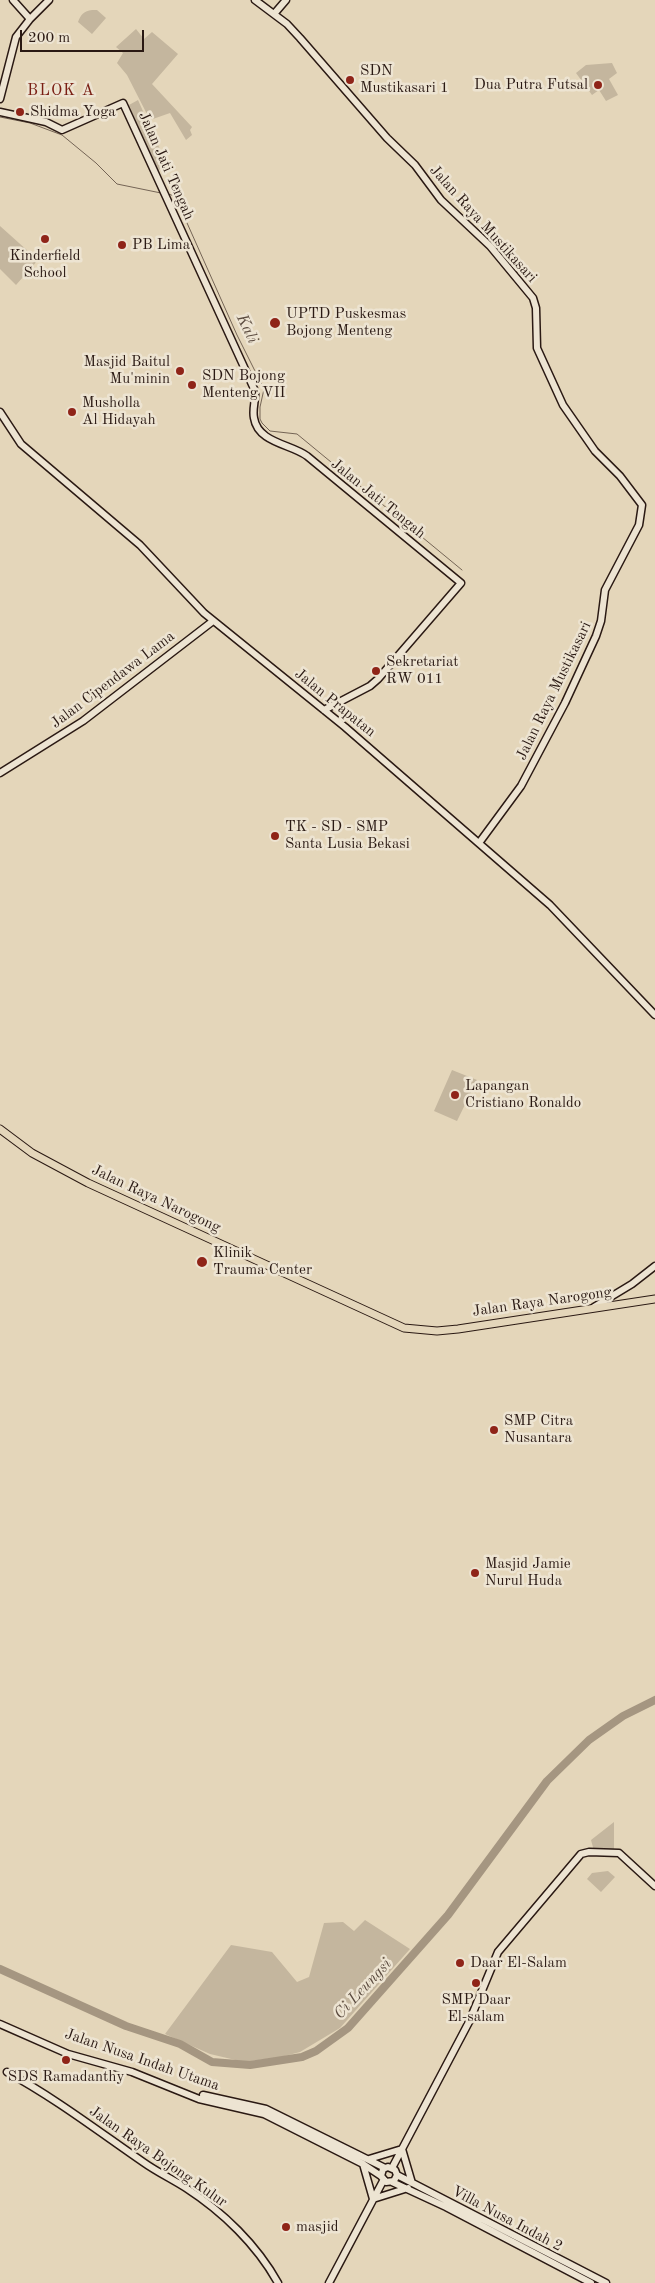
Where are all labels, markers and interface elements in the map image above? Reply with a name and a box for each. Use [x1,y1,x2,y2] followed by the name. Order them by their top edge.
[22,20,146,52] scale bar
[28,31,70,46] text: 200 m
[360,62,449,97] place label: SDN Mustikasari 1
[344,74,356,86] marker: SDN Mustikasari 1
[474,76,588,94] place label: Dua Putra Futsal
[592,79,604,91] marker: Dua Putra Futsal
[26,81,96,101] district label: BLOK A
[30,103,116,121] place label: Shidma Yoga
[14,106,26,118] marker: Shidma Yoga
[134,109,198,223] street label: Jalan Jati Tengah
[425,162,541,286] street label: Jalan Raya Mustikasari
[39,233,51,245] marker: Kinderfield School
[132,236,190,254] place label: PB Lima
[116,239,128,251] marker: PB Lima
[9,247,81,282] place label: Kinderfield School
[286,305,406,340] place label: UPTD Puskesmas Bojong Menteng
[232,311,262,347] water label: Kali
[268,316,282,330] marker: UPTD Puskesmas Bojong Menteng
[84,353,170,388] place label: Masjid Baitul Mu'minin
[174,365,186,377] marker: Masjid Baitul Mu'minin
[202,367,286,402] place label: SDN Bojong Menteng VII
[186,379,198,391] marker: SDN Bojong Menteng VII
[82,394,156,429] place label: Musholla Al Hidayah
[66,406,78,418] marker: Musholla Al Hidayah
[327,455,429,543] street label: Jalan Jati Tengah
[513,619,595,763] street label: Jalan Raya Mustikasari
[47,628,179,732] street label: Jalan Cipendawa Lama
[386,653,459,688] place label: Sekretariat RW 011
[291,665,379,741] street label: Jalan Prapatan
[370,665,382,677] marker: Sekretariat RW 011
[285,818,410,853] place label: TK - SD - SMP Santa Lusia Bekasi
[269,830,281,842] marker: TK - SD - SMP Santa Lusia Bekasi
[465,1077,581,1112] place label: Lapangan Cristiano Ronaldo
[449,1089,461,1101] marker: Lapangan Cristiano Ronaldo
[89,1161,223,1237] street label: Jalan Raya Narogong
[213,1244,312,1279] place label: Klinik Trauma Center
[195,1255,209,1269] marker: Klinik Trauma Center
[471,1283,613,1321] street label: Jalan Raya Narogong
[504,1412,573,1447] place label: SMP Citra Nusantara
[488,1424,500,1436] marker: SMP Citra Nusantara
[485,1555,571,1590] place label: Masjid Jamie Nurul Huda
[469,1567,481,1579] marker: Masjid Jamie Nurul Huda
[470,1954,567,1972] place label: Daar El-Salam
[330,1955,396,2023] water label: Ci Leungsi
[454,1957,466,1969] marker: Daar El-Salam
[470,1977,482,1989] marker: SMP Daar El-salam
[442,1991,510,2026] place label: SMP Daar El-salam
[62,2025,222,2095] street label: Jalan Nusa Indah Utama
[60,2054,72,2066] marker: SDS Ramadanthy
[8,2068,124,2086] place label: SDS Ramadanthy
[86,2103,230,2211] street label: Jalan Raya Bojong Kulur
[449,2182,565,2256] street label: Villa Nusa Indah 2
[296,2218,339,2236] place label: masjid
[280,2221,292,2233] marker: masjid

